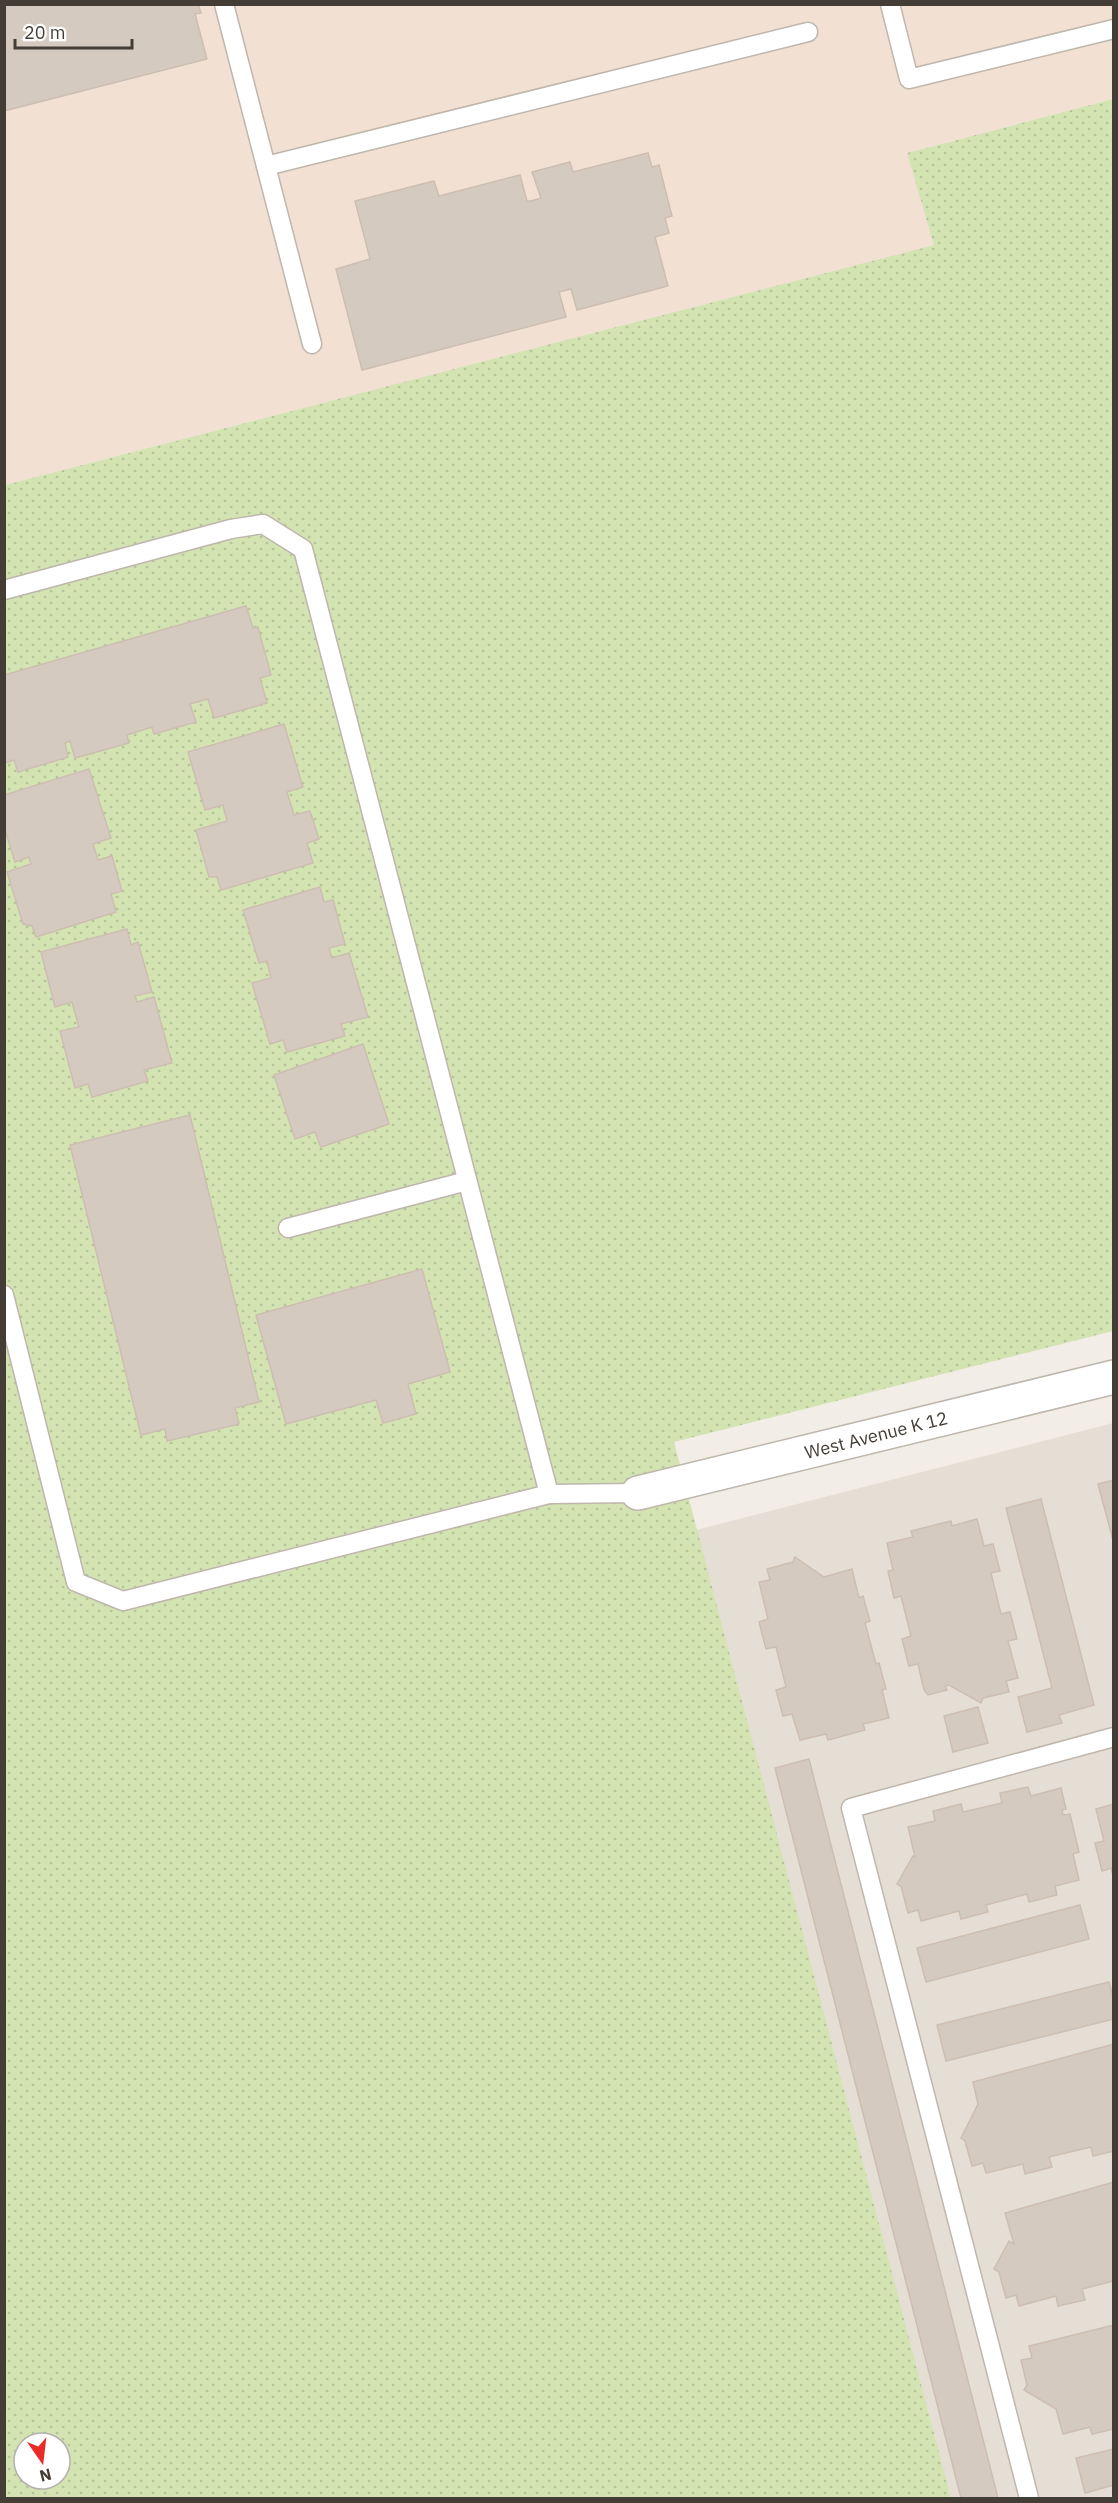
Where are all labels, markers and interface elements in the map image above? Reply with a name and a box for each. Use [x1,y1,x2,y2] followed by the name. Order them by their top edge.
[15,12,132,50] scale bar
[24,21,66,44] text: 20 m
[802,1406,950,1464] street label: West Avenue K 12
[12,2431,72,2491] north arrow
[38,2464,54,2487] text: N

